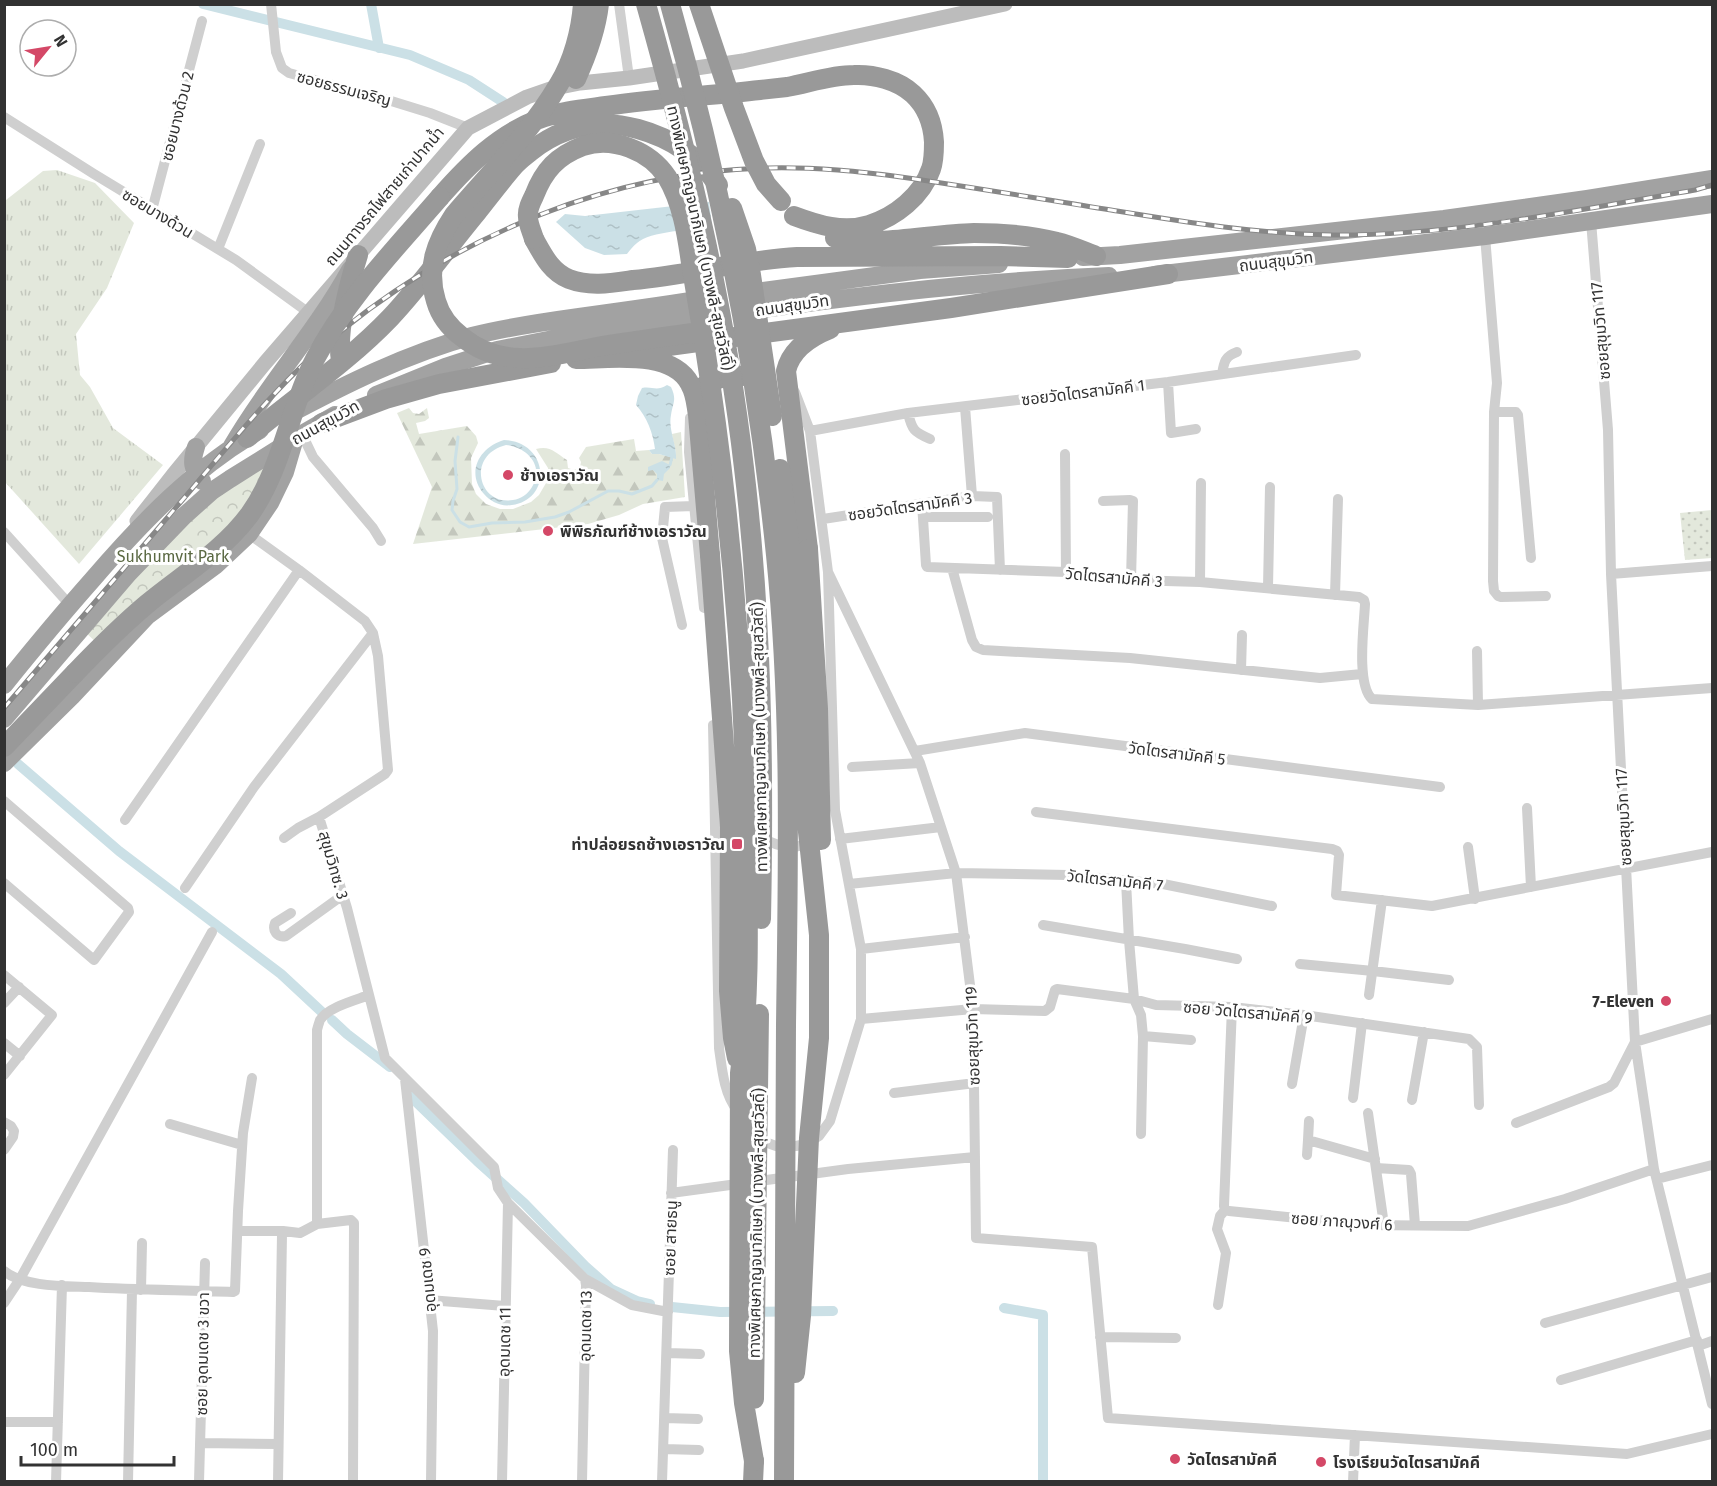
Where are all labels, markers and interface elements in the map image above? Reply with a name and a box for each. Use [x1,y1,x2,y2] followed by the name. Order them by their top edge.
[18,18,78,78] north arrow
[50,31,71,50] text: N
[295,67,393,110] street label: ซอยธรรมเจริญ
[157,69,198,163] street label: ซอยบางด้วน 2
[663,104,738,372] street label: ทางพิเศษกาญจนาภิเษก (บางพลี-สุขสวัสดิ์)
[319,122,448,269] street label: ถนนทางรถไฟสายเก่าปากน้ำ
[119,185,197,242] street label: ซอยบางด้วน
[1238,248,1314,275] street label: ถนนสุขุมวิท
[1587,281,1614,381] street label: ซอยสุขุมวิท 117
[754,291,830,320] street label: ถนนสุขุมวิท
[1020,375,1146,409] street label: ซอยวัดไตรสามัคคี 1
[288,396,362,449] street label: ถนนสุขุมวิท
[520,466,599,485] place label: ช้างเอราวัณ
[501,468,515,482] marker: ช้างเอราวัณ
[847,488,973,525] street label: ซอยวัดไตรสามัคคี 3
[560,522,707,541] place label: พิพิธภัณฑ์ช้างเอราวัณ
[541,524,555,538] marker: พิพิธภัณฑ์ช้างเอราวัณ
[117,547,230,566] park label: Sukhumvit Park
[1064,564,1163,591] street label: วัดไตรสามัคคี 3
[748,602,771,872] street label: ทางพิเศษกาญจนาภิเษก (บางพลี-สุขสวัสดิ์)
[1127,738,1227,769] street label: วัดไตรสามัคคี 5
[1611,768,1636,866] street label: ซอยสุขุมวิท 117
[315,829,352,902] street label: สุขุมวิทซ. 3
[571,835,725,854] place label: ท่าปล่อยรถช้างเอราวัณ
[730,837,744,851] marker: ท่าปล่อยรถช้างเอราวัณ
[1066,866,1164,895] street label: วัดไตรสามัคคี 7
[961,986,984,1086] street label: ซอยสุขุมวิท 119
[1592,992,1654,1011] place label: 7-Eleven
[1659,994,1673,1008] marker: 7-Eleven
[1182,997,1314,1028] street label: ซอย วัดไตรสามัคคี 9
[745,1088,768,1358] street label: ทางพิเศษกาญจนาภิเษก (บางพลี-สุขสวัสดิ์)
[660,1200,681,1276] street label: ซอย สายธนู
[1291,1208,1393,1235] street label: ซอย ภาณุวงศ์ 6
[415,1247,440,1313] street label: อุดมเดช 9
[575,1290,596,1362] street label: อุดมเดช 13
[192,1292,213,1416] street label: ซอย อุดมเดช 3 ขวา
[494,1307,515,1377] street label: อุดมเดช 11
[21,1429,174,1467] scale bar
[30,1439,78,1461] text: 100 m
[1187,1450,1277,1469] place label: วัดไตรสามัคคี
[1168,1452,1182,1466] marker: วัดไตรสามัคคี
[1333,1453,1480,1472] place label: โรงเรียนวัดไตรสามัคคี
[1314,1455,1328,1469] marker: โรงเรียนวัดไตรสามัคคี

